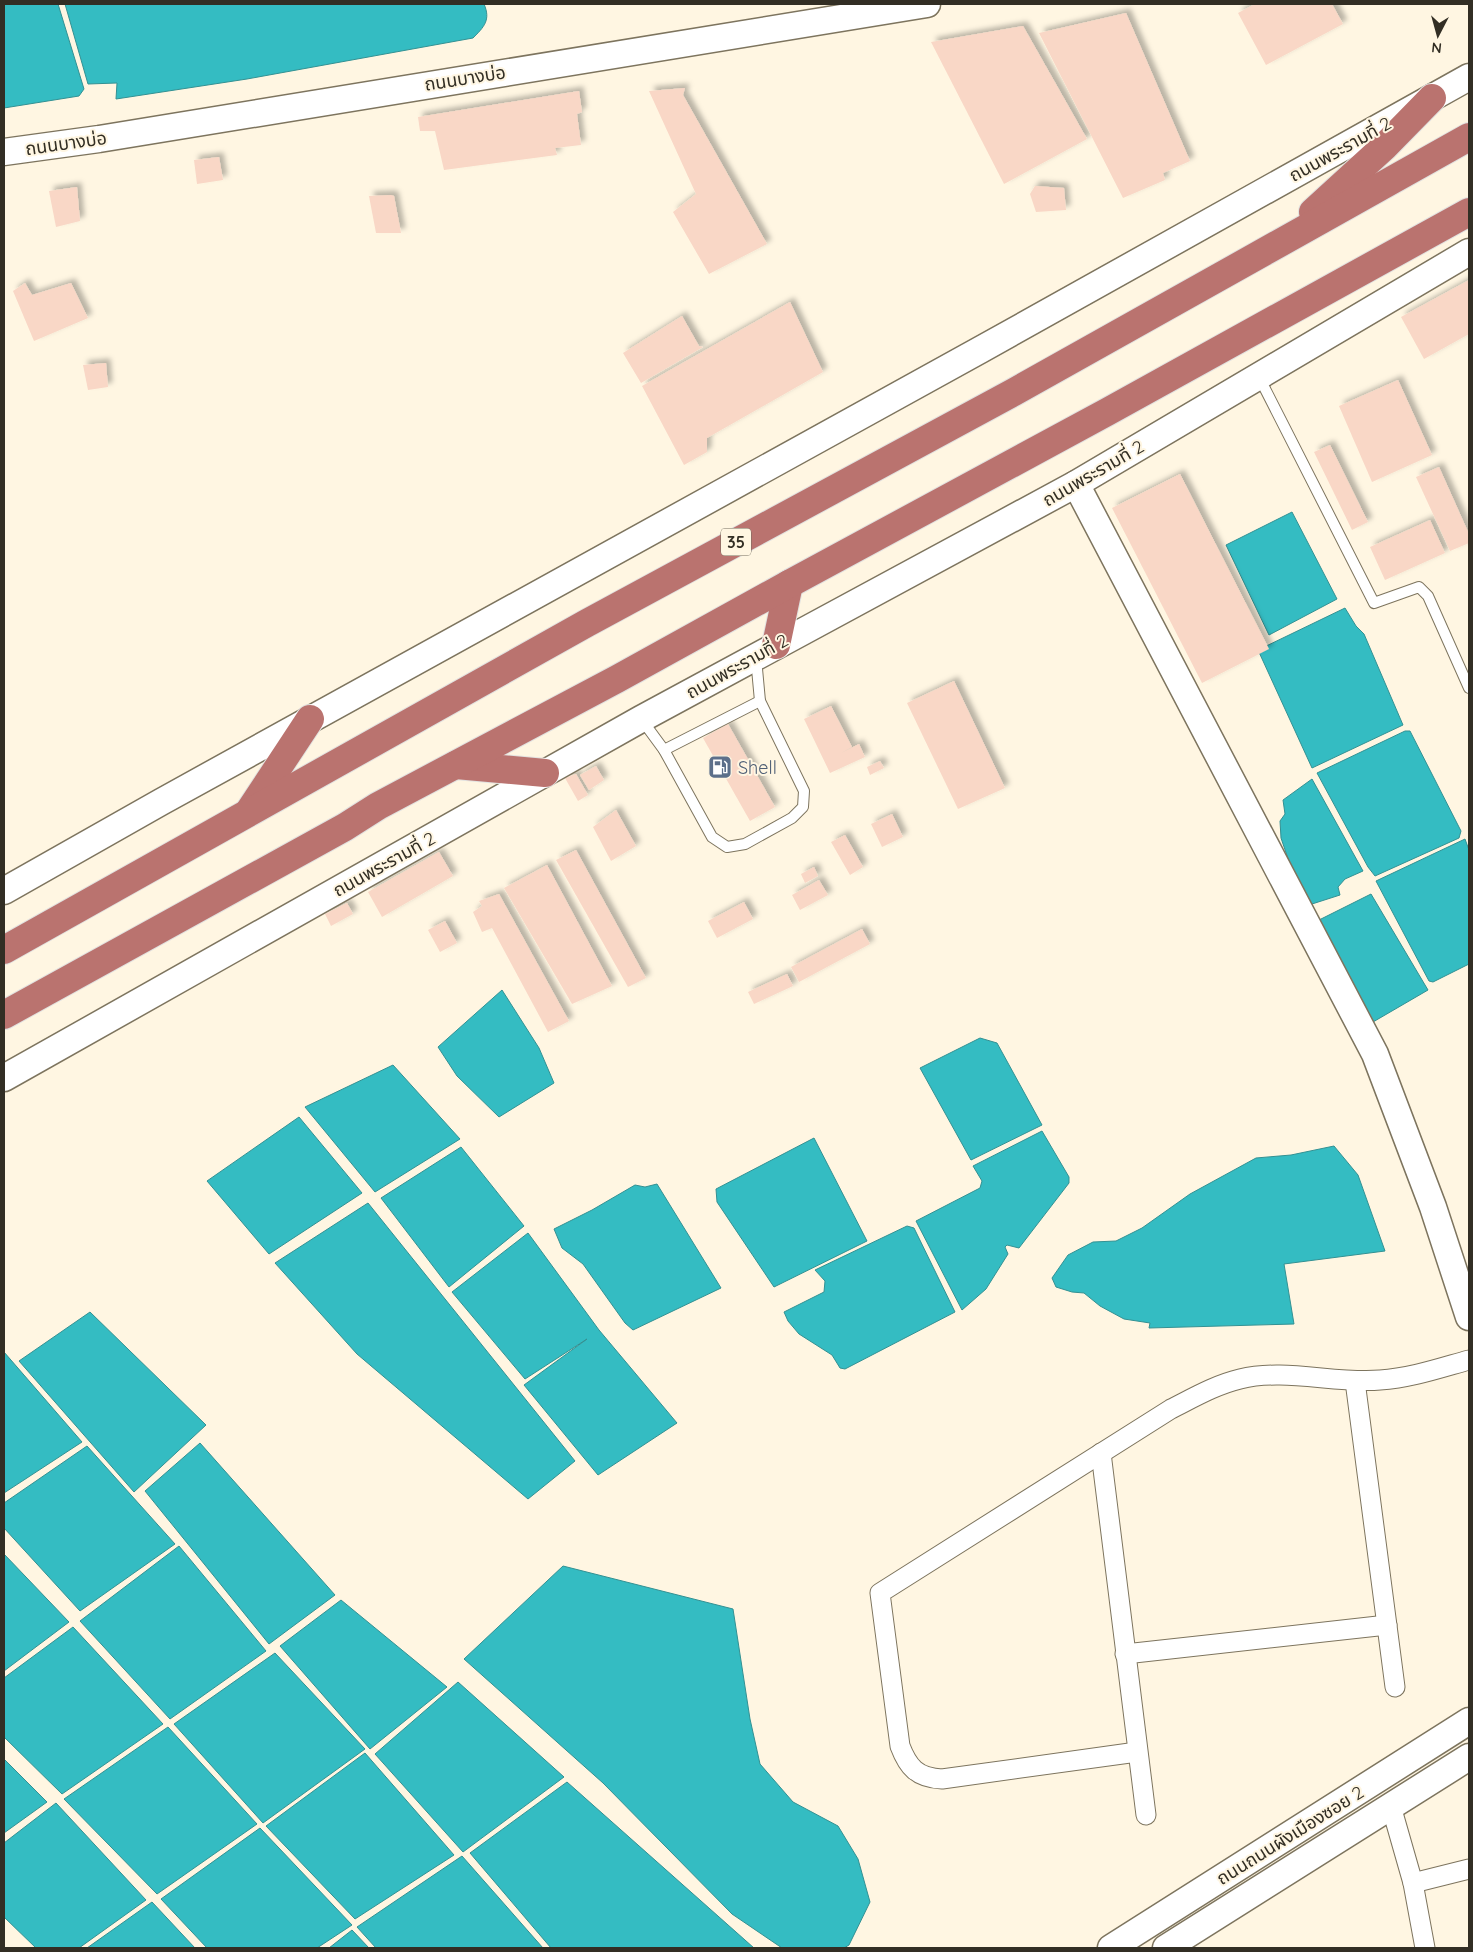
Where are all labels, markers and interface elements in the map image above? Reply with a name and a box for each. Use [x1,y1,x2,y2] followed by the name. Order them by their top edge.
[1413,10,1463,60] north arrow
[1431,38,1443,57] text: N
[423,60,507,96] street label: ถนนบางบ่อ
[1284,111,1395,187] street label: ถนนพระรามที่ 2
[24,126,108,160] street label: ถนนบางบ่อ
[1038,434,1148,511] street label: ถนนพระรามที่ 2
[721,528,751,556] road number: 35
[681,628,792,704] street label: ถนนพระรามที่ 2
[707,754,733,780] fuel station icon: Shell
[738,756,777,779] place label: Shell
[328,826,439,902] street label: ถนนพระรามที่ 2
[1212,1780,1368,1890] street label: ถนนถนนผังเมืองซอย 2

